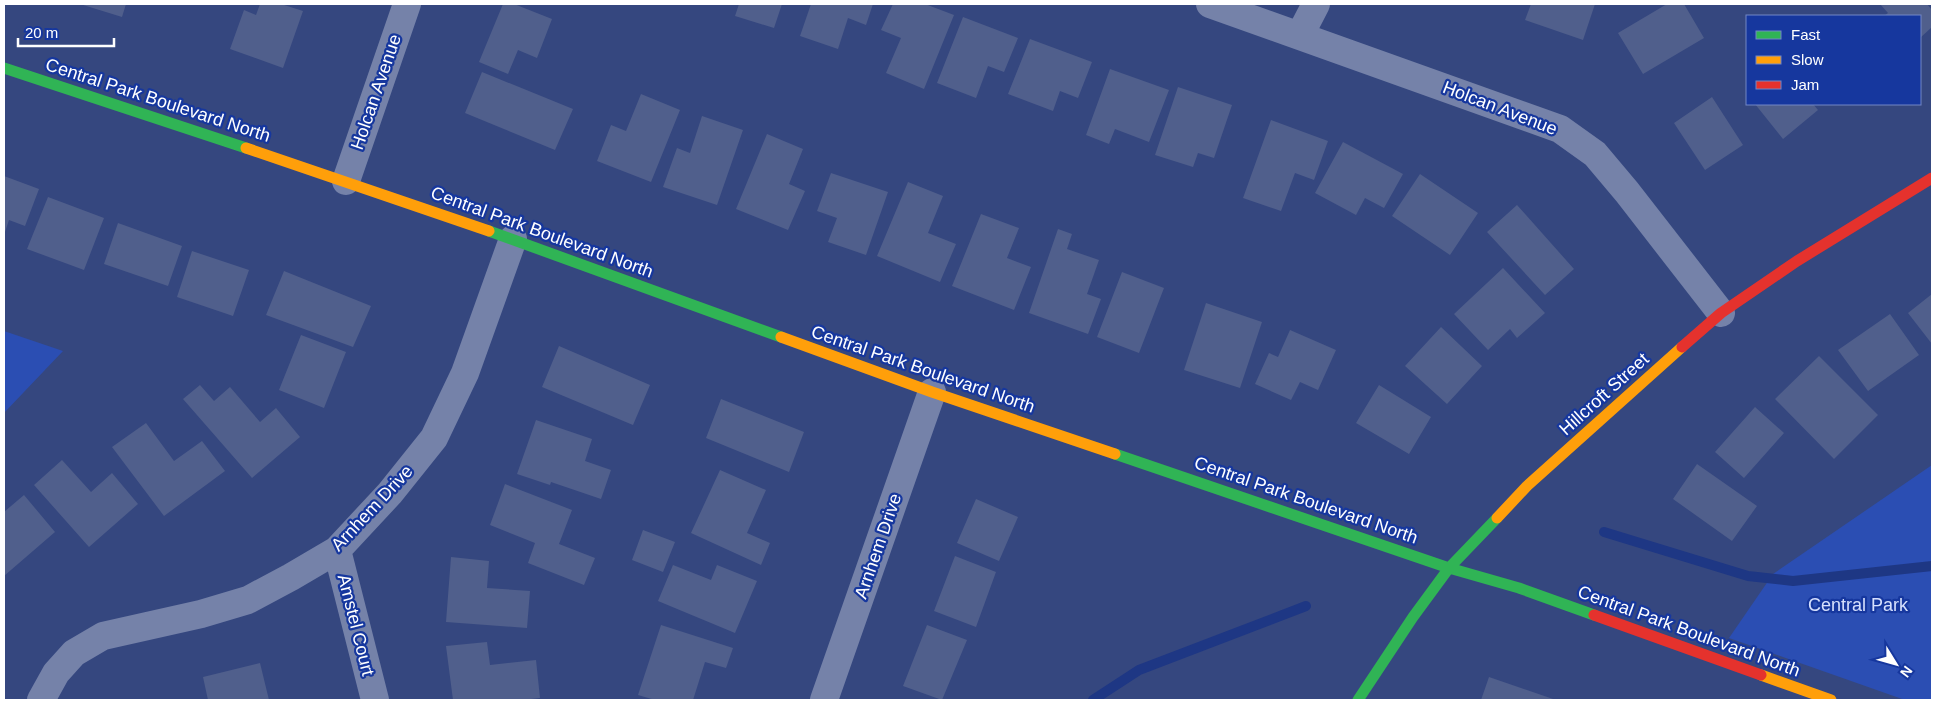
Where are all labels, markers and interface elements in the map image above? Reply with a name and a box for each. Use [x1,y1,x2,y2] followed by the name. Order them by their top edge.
[18,15,114,47] scale bar
[1746,15,1921,105] legend
[25,24,58,41] text: 20 m
[1791,26,1821,43] text: Fast
[347,32,405,152] street label: Holcan Avenue
[1791,51,1824,68] text: Slow
[43,54,273,146] street label: Central Park Boulevard North
[1791,76,1819,93] text: Jam
[1440,77,1560,139] street label: Holcan Avenue
[428,182,656,282] street label: Central Park Boulevard North
[809,321,1037,417] street label: Central Park Boulevard North
[1555,349,1653,439] street label: Hillcroft Street
[1192,452,1420,548] street label: Central Park Boulevard North
[327,461,417,555] street label: Arnhem Drive
[851,491,905,601] street label: Arnhem Drive
[334,572,378,678] street label: Amstel Court
[1575,581,1803,681] street label: Central Park Boulevard North
[1808,595,1909,615] park label: Central Park
[1871,639,1921,689] north arrow
[1897,663,1916,681] text: N

